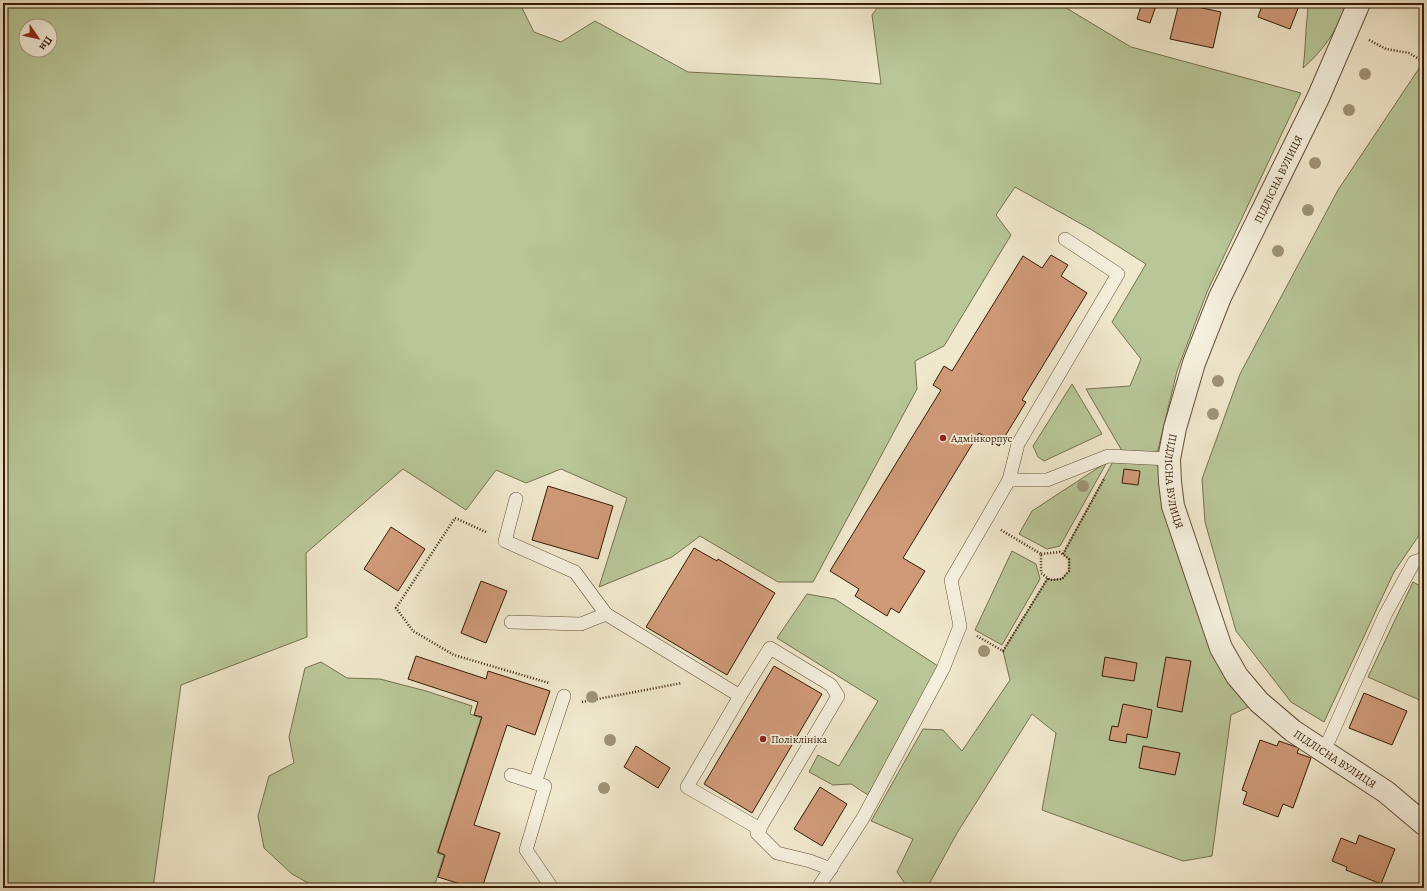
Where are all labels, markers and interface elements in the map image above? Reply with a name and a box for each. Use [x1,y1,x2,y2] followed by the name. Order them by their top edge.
[18,18,58,58] north arrow
[35,33,56,54] text: Пн
[1251,133,1306,226] street label: ПІДЛІСНА ВУЛИЦЯ
[950,431,1013,446] place label: Адмінкорпус
[1161,432,1187,531] street label: ПІДЛІСНА ВУЛИЦЯ
[938,433,948,443] marker: Адмінкорпус
[1291,726,1379,792] street label: ПІДЛІСНА ВУЛИЦЯ
[771,732,828,747] place label: Поліклініка
[758,734,768,744] marker: Поліклініка

